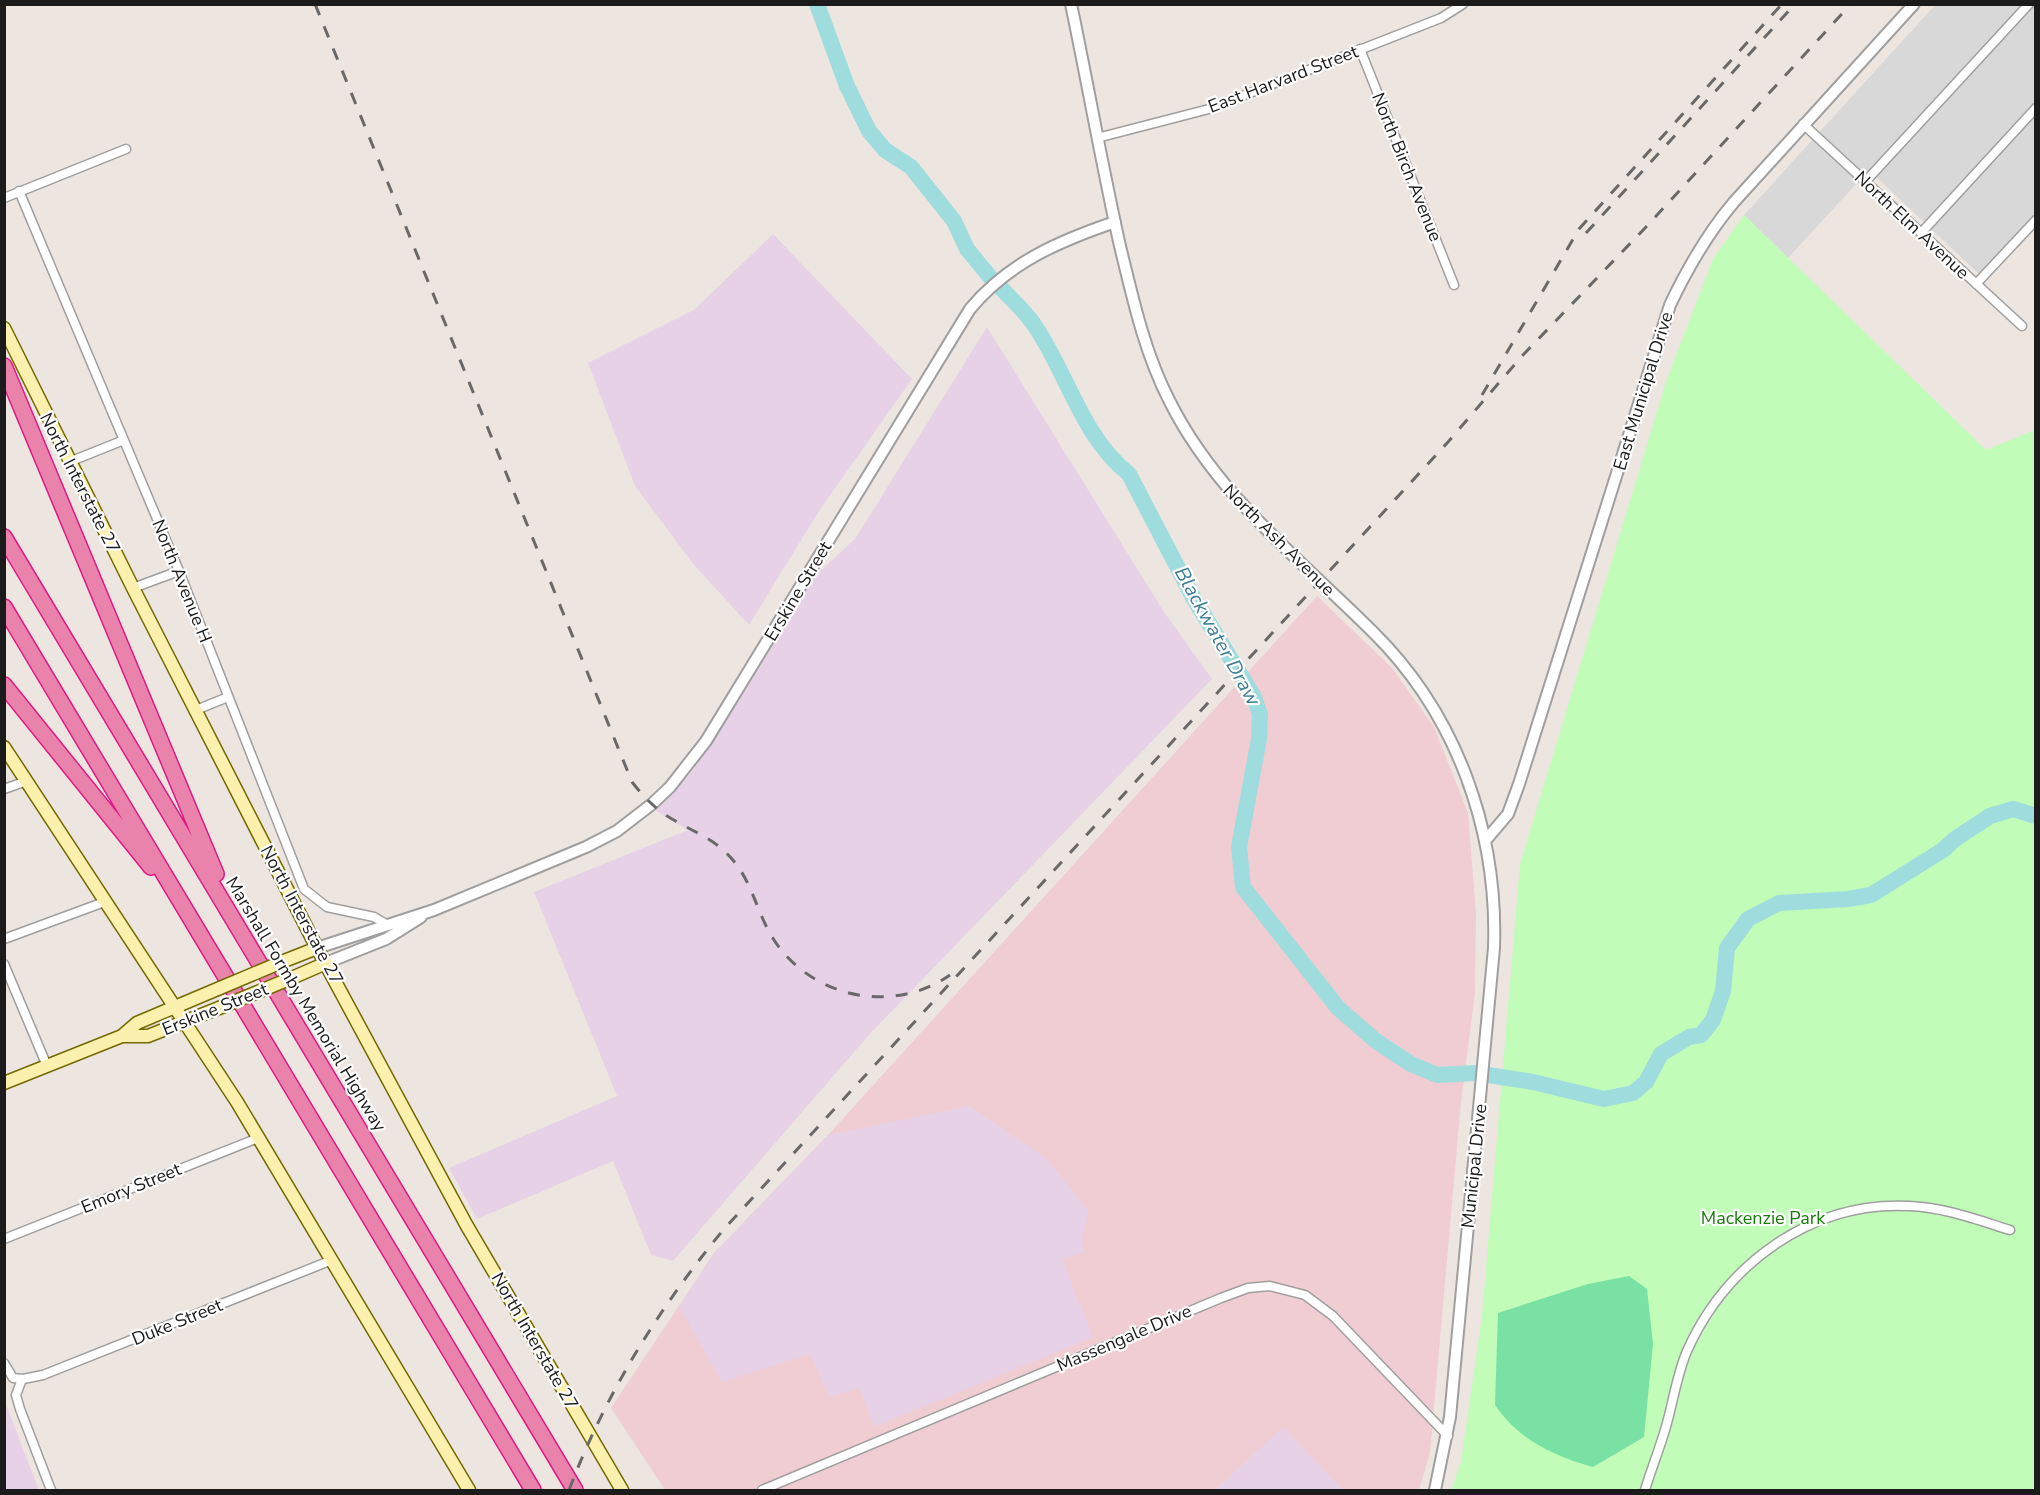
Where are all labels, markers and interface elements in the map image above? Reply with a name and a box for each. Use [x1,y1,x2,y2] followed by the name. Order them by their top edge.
[1205,39,1362,119] street label: East Harvard Street
[1366,89,1448,245] street label: North Birch Avenue
[1850,166,1974,284] street label: North Elm Avenue
[1607,309,1679,473] street label: East Municipal Drive
[34,409,126,557] street label: North Interstate 27
[1218,479,1340,601] street label: North Ash Avenue
[146,516,218,646] street label: North Avenue H
[759,536,838,645] street label: Erskine Street
[1168,562,1268,712] water label: Blackwater Draw
[255,841,349,989] street label: North Interstate 27
[220,872,392,1137] street label: Marshall Formby Memorial Highway
[158,977,272,1041] street label: Erskine Street
[1456,1103,1492,1229] street label: Municipal Drive
[77,1157,185,1219] street label: Emory Street
[1701,1206,1826,1230] park label: Mackenzie Park
[486,1268,584,1414] street label: North Interstate 27
[128,1293,226,1351] street label: Duke Street
[1053,1299,1195,1377] street label: Massengale Drive

